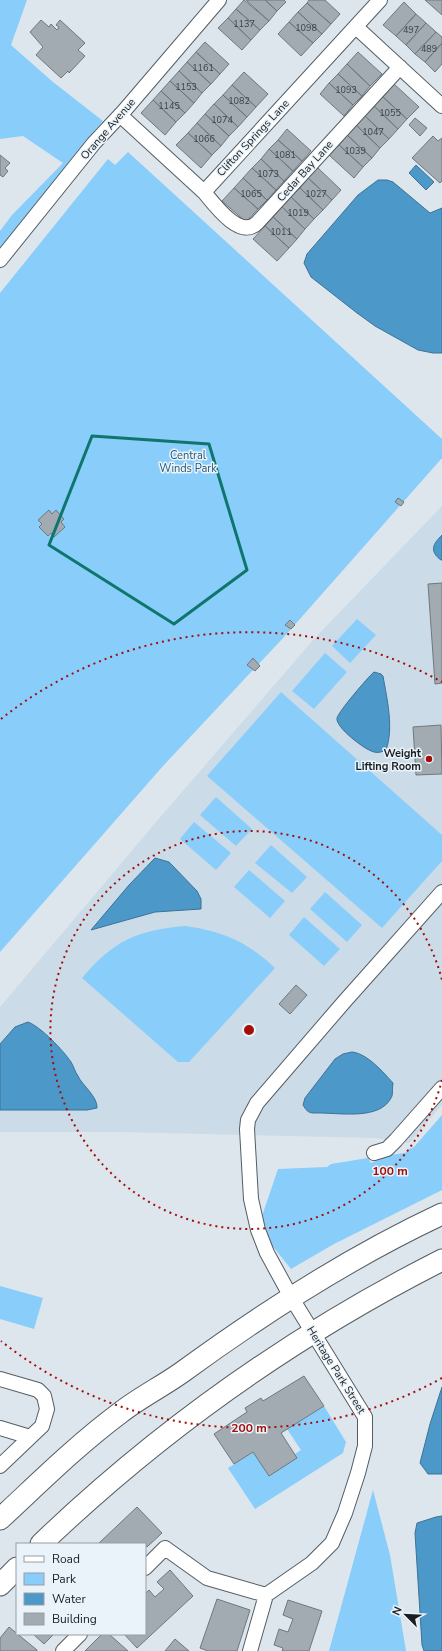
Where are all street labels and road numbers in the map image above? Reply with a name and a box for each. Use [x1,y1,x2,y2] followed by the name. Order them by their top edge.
[77,95,139,163] street label: Orange Avenue
[213,96,293,180] street label: Clifton Springs Lane
[274,137,337,205] street label: Cedar Bay Lane
[303,1323,369,1417] street label: Heritage Park Street

